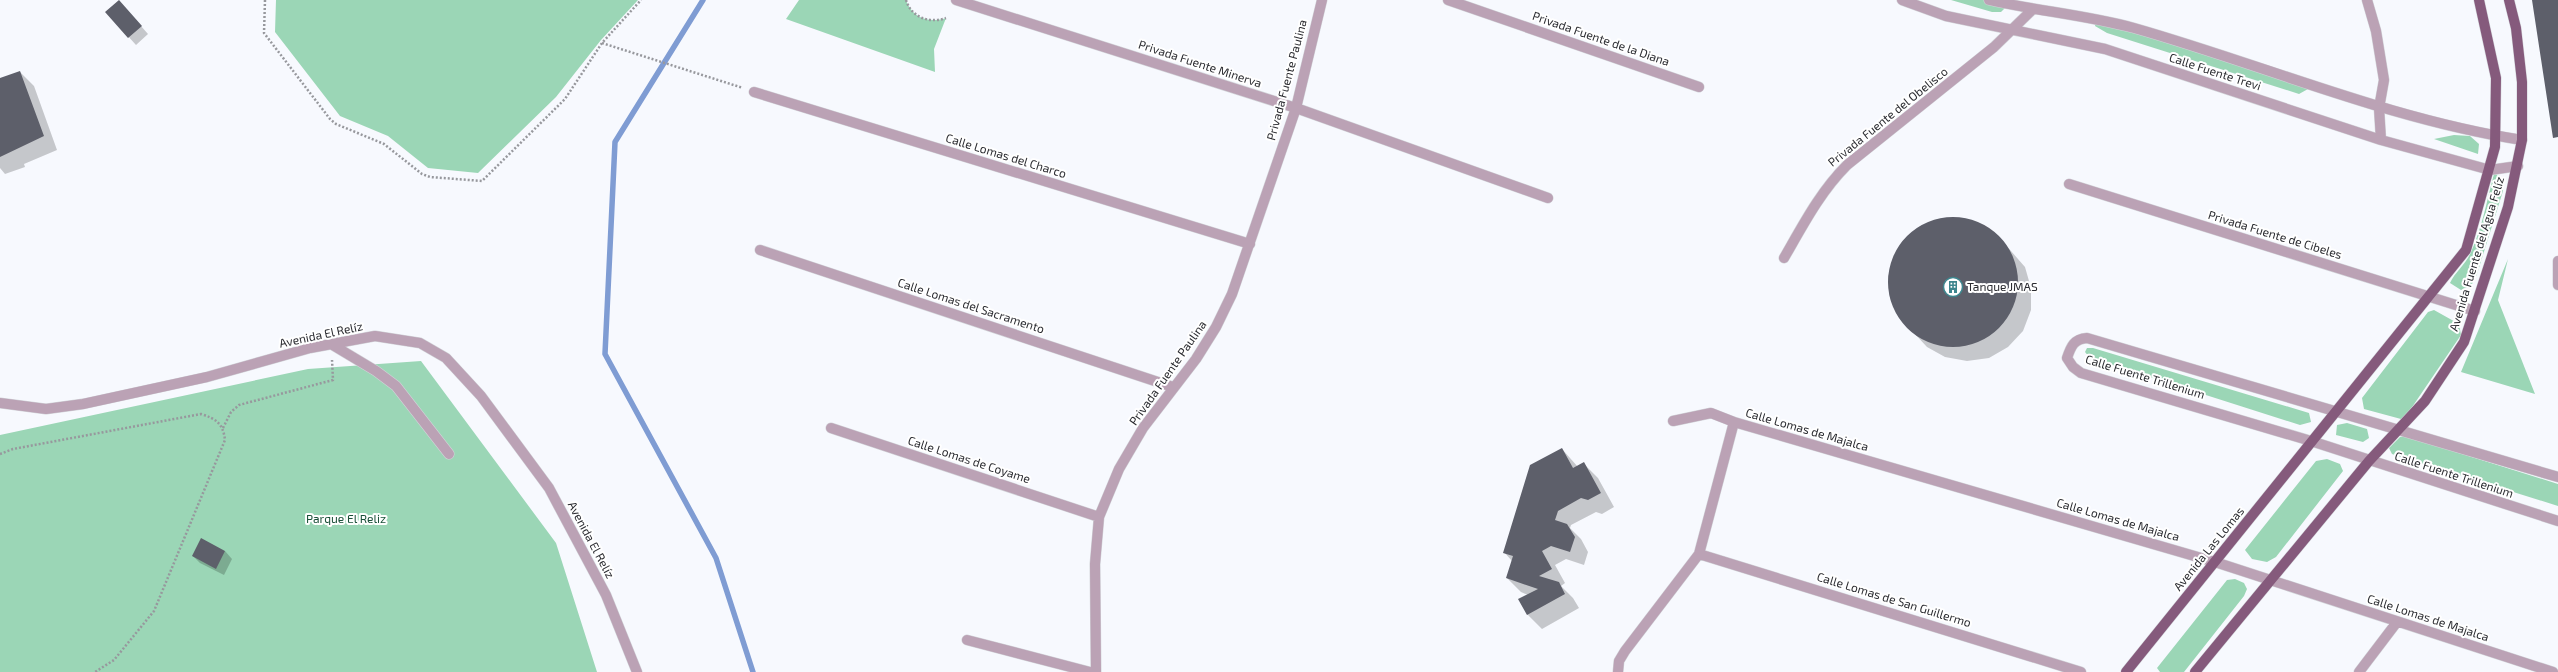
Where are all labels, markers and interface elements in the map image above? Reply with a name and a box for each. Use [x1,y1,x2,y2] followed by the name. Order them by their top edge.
[1531,8,1672,68] street label: Privada Fuente de la Diana
[1263,18,1309,142] street label: Privada Fuente Paulina
[1137,36,1264,90] street label: Privada Fuente Minerva
[2168,50,2263,93] street label: Calle Fuente Trevi
[1825,63,1950,169] street label: Privada Fuente del Obelisco
[944,130,1068,180] street label: Calle Lomas del Charco
[2446,175,2506,333] street label: Avenida Fuente del Agua Felíz
[2207,207,2344,261] street label: Privada Fuente de Cibeles
[896,275,1047,336] street label: Calle Lomas del Sacramento
[1942,276,1964,298] building icon: Tanque JMAS
[1967,279,2038,293] place label: Tanque JMAS
[1126,317,1209,428] street label: Privada Fuente Paulina
[278,318,364,350] street label: Avenida El Relíz
[2084,351,2207,401] street label: Calle Fuente Trillenium
[1744,405,1870,454] street label: Calle Lomas de Majalca
[906,433,1032,485] street label: Calle Lomas de Coyame
[2393,448,2516,500] street label: Calle Fuente Trillenium
[2055,495,2181,544] street label: Calle Lomas de Majalca
[566,499,618,580] street label: Avenida El Relíz
[2170,504,2246,593] street label: Avenida Las Lomas
[306,511,386,525] park label: Parque El Reliz
[1815,569,1973,629] street label: Calle Lomas de San Guillermo
[2365,591,2491,644] street label: Calle Lomas de Majalca

